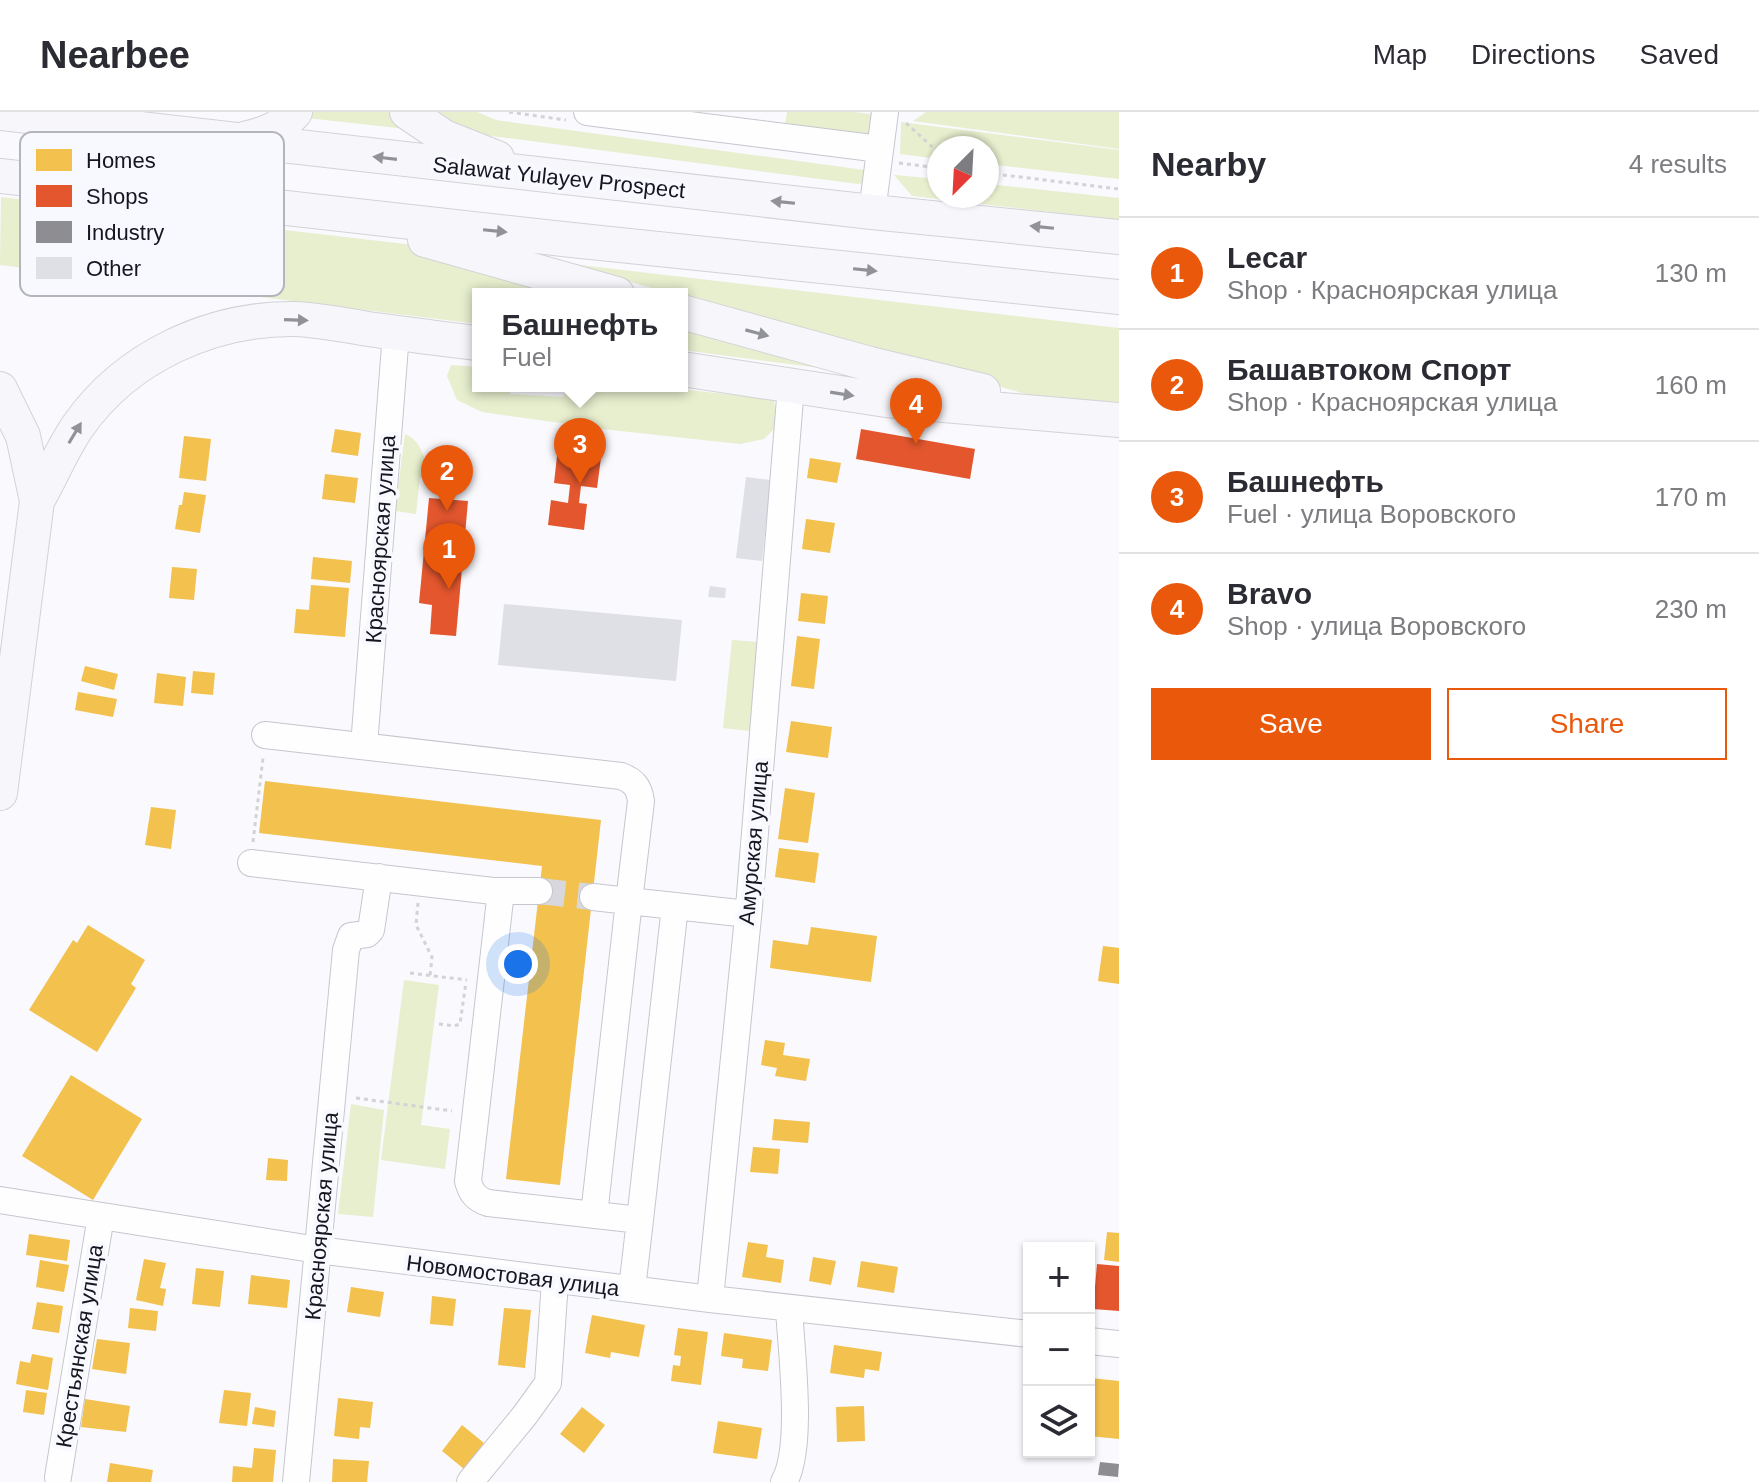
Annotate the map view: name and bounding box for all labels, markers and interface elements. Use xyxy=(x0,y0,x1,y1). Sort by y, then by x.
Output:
text: Nearbee xyxy=(40,34,190,76)
text: Map xyxy=(1373,39,1427,70)
text: Directions xyxy=(1471,39,1596,70)
text: Saved xyxy=(1640,39,1719,70)
legend xyxy=(20,132,284,296)
north arrow xyxy=(927,136,999,208)
text: Nearby xyxy=(1151,145,1266,183)
text: Homes xyxy=(86,148,156,173)
text: 4 results xyxy=(1629,149,1727,179)
one-way arrow xyxy=(372,151,397,164)
street label: Salawat Yulayev Prospect xyxy=(431,152,687,203)
text: Shops xyxy=(86,184,148,209)
one-way arrow xyxy=(770,196,795,209)
text: Industry xyxy=(86,220,164,245)
one-way arrow xyxy=(1029,221,1054,234)
one-way arrow xyxy=(483,225,508,238)
text: Lecar xyxy=(1227,241,1307,274)
text: Other xyxy=(86,256,141,281)
text: 1 xyxy=(1170,258,1184,288)
text: 130 m xyxy=(1655,258,1727,288)
one-way arrow xyxy=(853,263,878,276)
text: Shop · Красноярская улица xyxy=(1227,275,1557,305)
popup xyxy=(472,288,688,392)
text: Башнефть xyxy=(501,308,659,341)
one-way arrow xyxy=(284,313,309,326)
one-way arrow xyxy=(745,327,770,339)
text: Fuel xyxy=(501,342,552,372)
text: Башавтоком Спорт xyxy=(1227,353,1511,386)
text: 2 xyxy=(1170,370,1184,400)
text: 160 m xyxy=(1655,370,1727,400)
pin: 4 xyxy=(890,378,942,444)
text: Shop · Красноярская улица xyxy=(1227,387,1557,417)
one-way arrow xyxy=(830,388,855,400)
pin: 3 xyxy=(554,418,606,484)
one-way arrow xyxy=(68,422,82,444)
street label: Красноярская улица xyxy=(361,433,400,644)
pin: 2 xyxy=(421,445,473,511)
text: Башнефть xyxy=(1227,465,1384,498)
text: 3 xyxy=(1170,482,1184,512)
text: 170 m xyxy=(1655,482,1727,512)
text: Fuel · улица Воровского xyxy=(1227,499,1516,529)
pin: 1 xyxy=(423,523,475,589)
text: Bravo xyxy=(1227,577,1312,610)
text: 4 xyxy=(1170,594,1184,624)
text: 230 m xyxy=(1655,594,1727,624)
text: Shop · улица Воровского xyxy=(1227,611,1526,641)
button: Save xyxy=(1151,688,1431,760)
button: Share xyxy=(1447,688,1727,760)
street label: Амурская улица xyxy=(734,759,773,926)
your location xyxy=(498,944,538,984)
street label: Красноярская улица xyxy=(300,1110,343,1321)
street label: Крестьянская улица xyxy=(51,1242,108,1450)
map controls xyxy=(1023,1242,1095,1458)
button: + xyxy=(1023,1242,1095,1314)
street label: Новомостовая улица xyxy=(405,1250,622,1301)
button: − xyxy=(1023,1314,1095,1386)
button: layers xyxy=(1023,1386,1095,1458)

